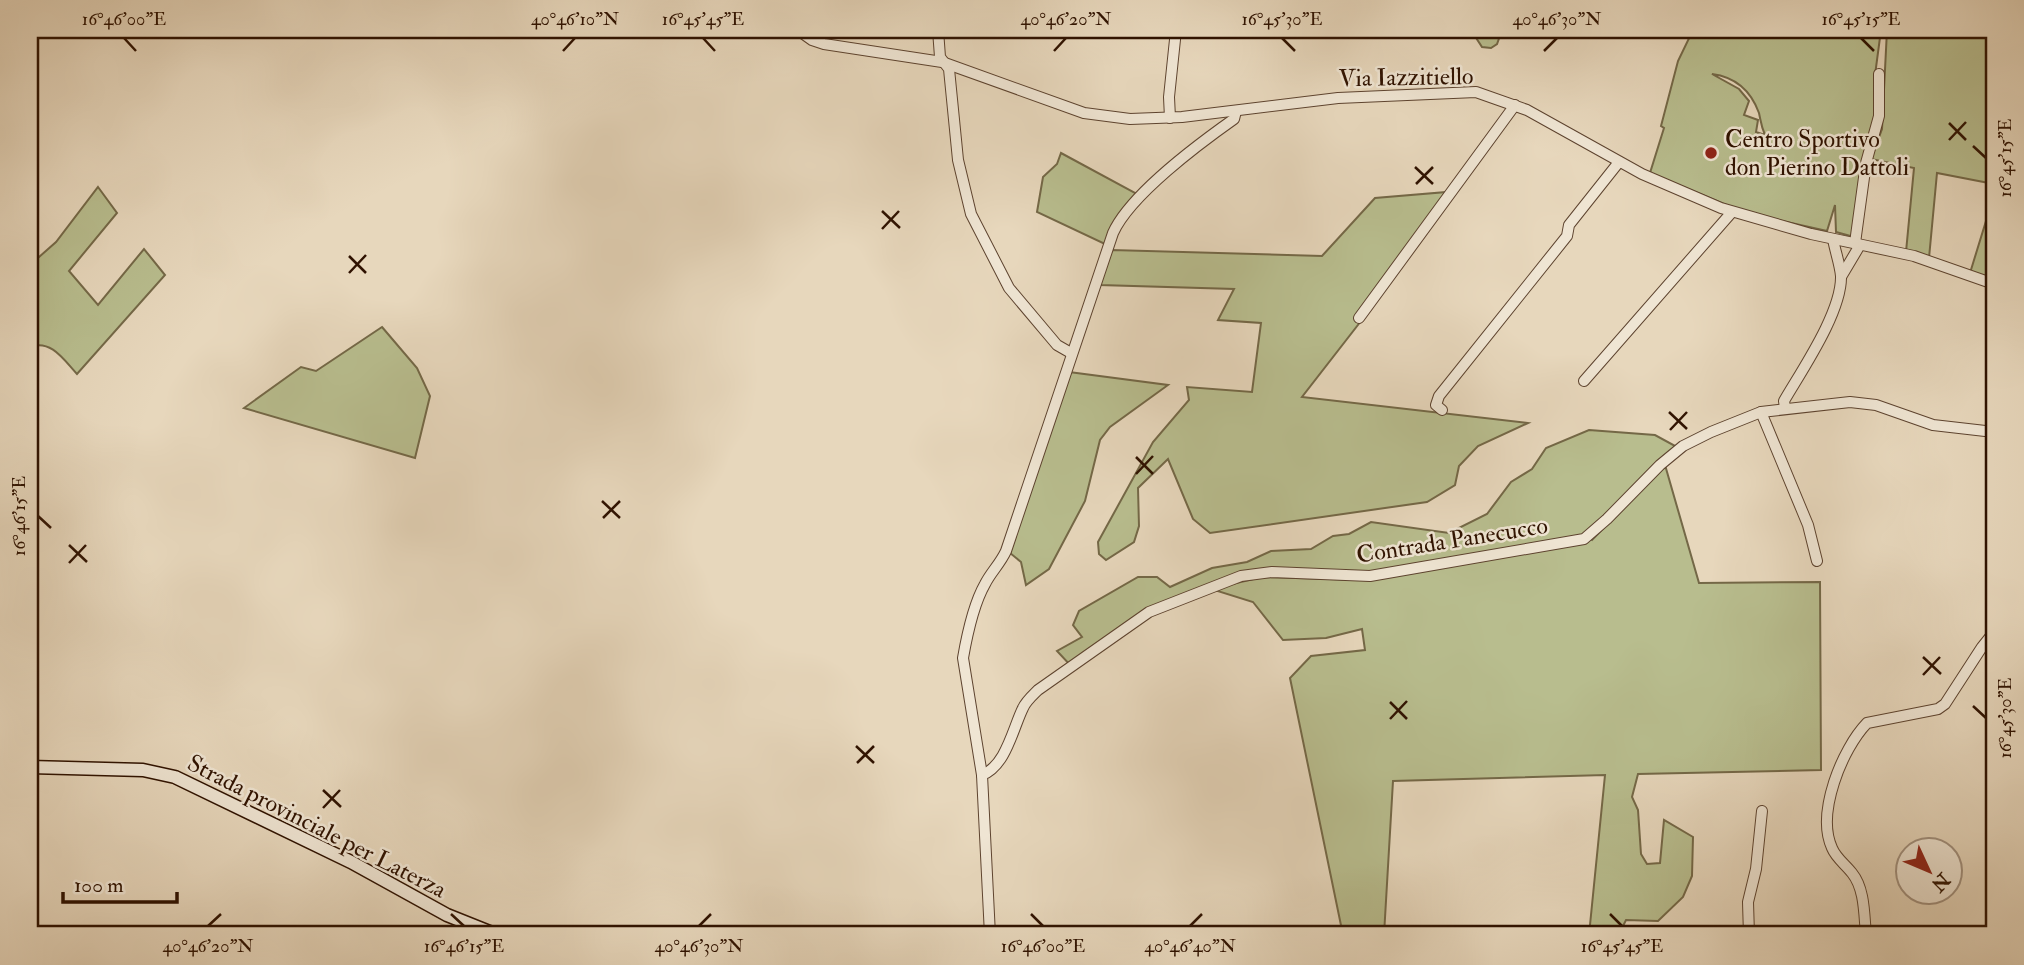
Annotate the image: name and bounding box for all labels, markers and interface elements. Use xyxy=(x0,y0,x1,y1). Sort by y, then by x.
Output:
text: 16°46'00"E xyxy=(82,8,166,31)
text: 40°46'10"N xyxy=(531,8,619,31)
text: 16°45'45"E xyxy=(662,8,744,31)
text: 40°46'20"N xyxy=(1020,8,1112,31)
text: 16°45'30"E xyxy=(1242,8,1323,31)
text: 40°46'30"N xyxy=(1513,8,1601,31)
text: 16°45'15"E xyxy=(1821,8,1901,31)
street label: Via Iazzitiello xyxy=(1338,61,1474,94)
text: 16°45'15"E xyxy=(1994,118,2017,198)
place label: Centro Sportivo don Pierino Dattoli xyxy=(1725,124,1909,183)
marker: Centro Sportivo don Pierino Dattoli xyxy=(1703,145,1719,161)
text: 16°46'15"E xyxy=(8,476,31,556)
street label: Contrada Panecucco xyxy=(1354,510,1550,571)
text: 16°45'30"E xyxy=(1994,677,2017,758)
street label: Strada provinciale per Laterza xyxy=(182,748,453,906)
north arrow xyxy=(1895,836,1965,906)
scale bar xyxy=(63,860,177,904)
text: N xyxy=(1925,867,1956,897)
text: 100 m xyxy=(74,872,124,899)
text: 40°46'20"N xyxy=(162,935,254,958)
text: 16°46'15"E xyxy=(424,935,504,958)
text: 40°46'30"N xyxy=(655,935,743,958)
text: 16°46'00"E xyxy=(1001,935,1085,958)
text: 40°46'40"N xyxy=(1144,935,1236,958)
text: 16°45'45"E xyxy=(1581,935,1663,958)

